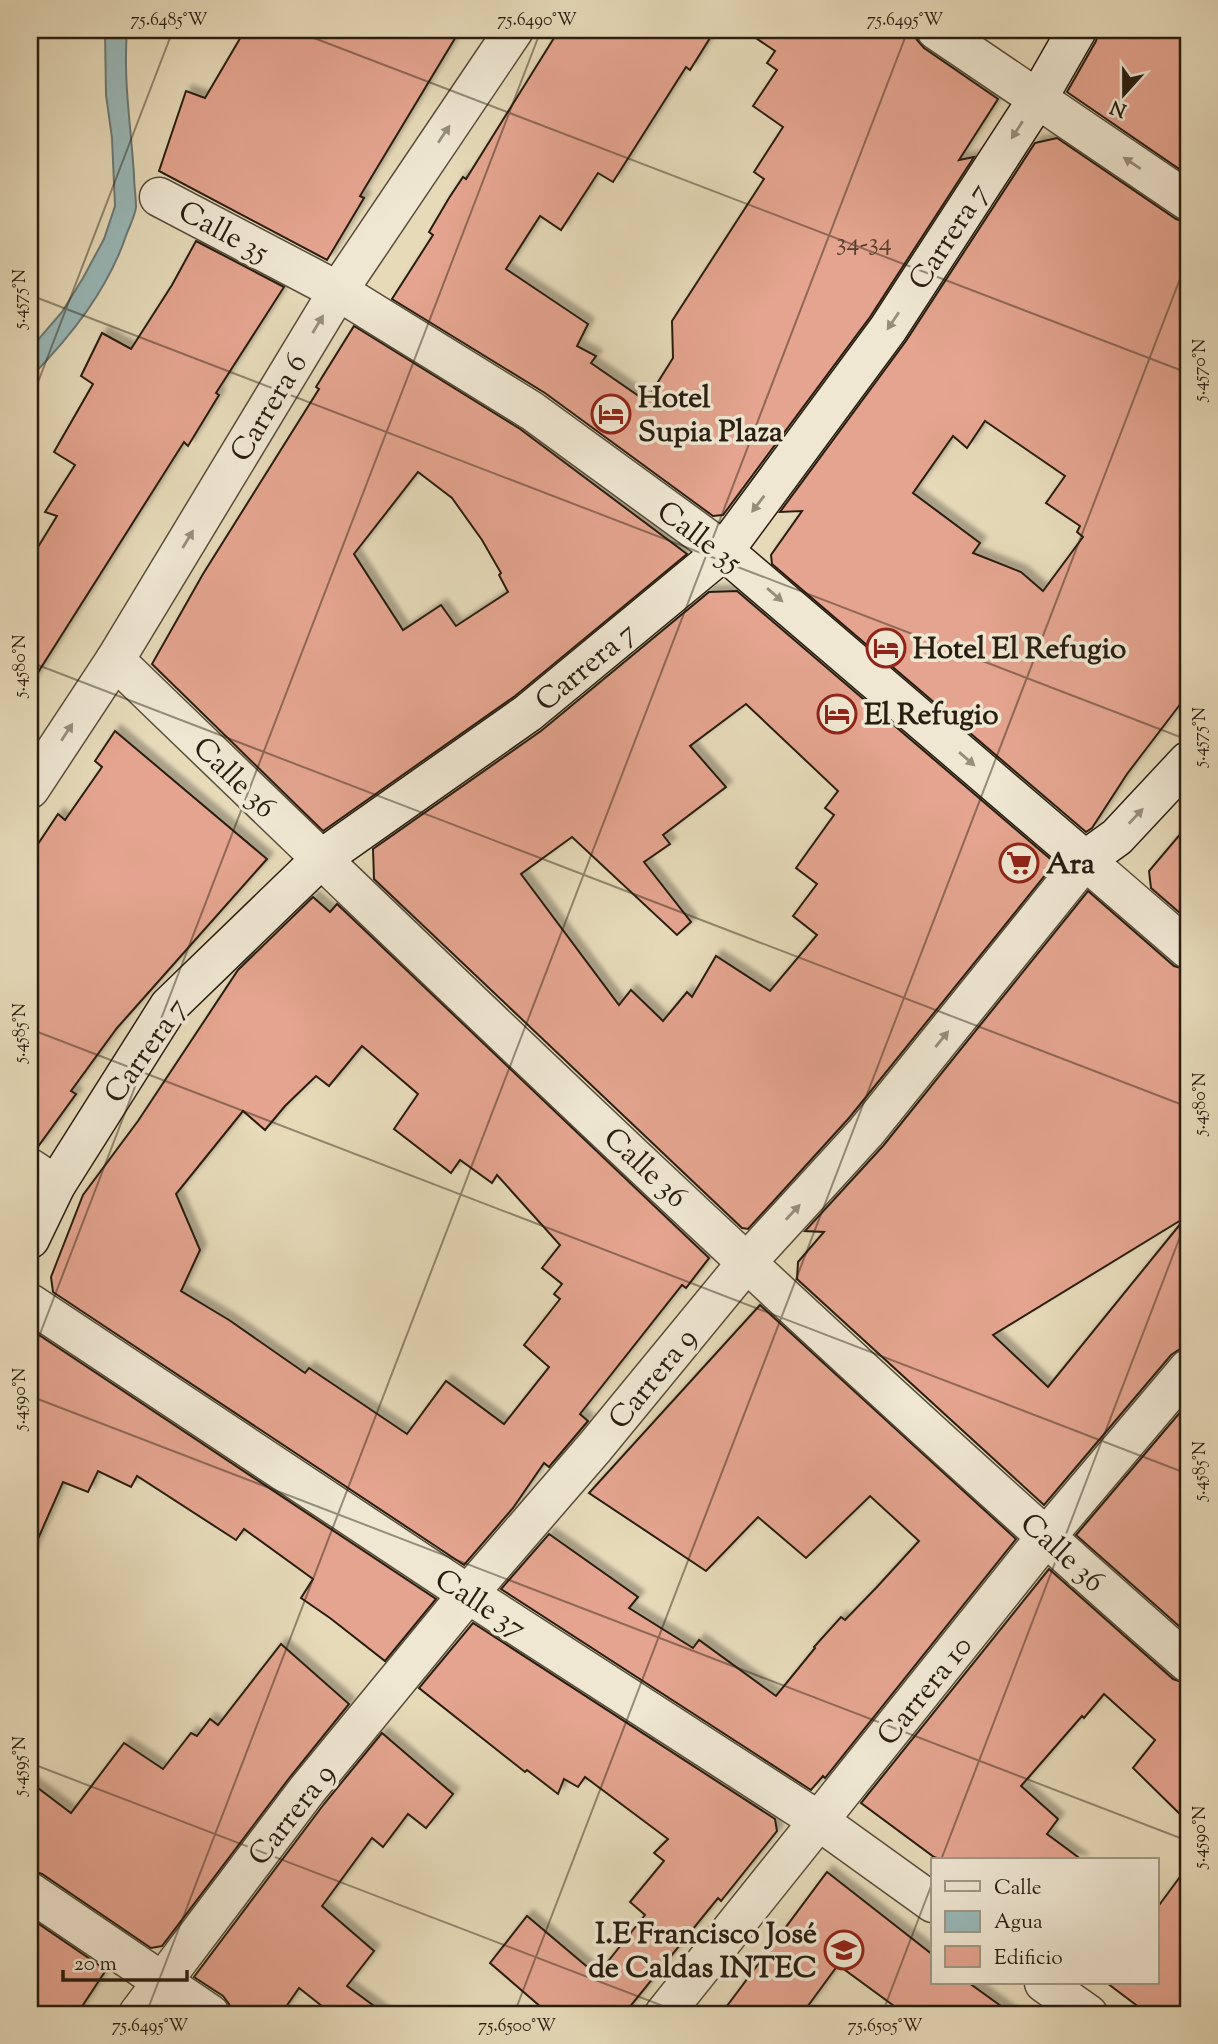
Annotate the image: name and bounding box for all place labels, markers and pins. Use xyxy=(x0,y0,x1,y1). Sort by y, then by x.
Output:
place label: Hotel Supia Plaza xyxy=(638,378,783,455)
hotel icon: Hotel Supia Plaza xyxy=(590,393,632,435)
hotel icon: Hotel El Refugio xyxy=(865,627,907,669)
place label: Hotel El Refugio xyxy=(913,629,1126,672)
hotel icon: El Refugio xyxy=(816,693,858,735)
place label: El Refugio xyxy=(864,695,999,738)
supermarket icon: Ara xyxy=(998,842,1040,884)
place label: Ara xyxy=(1046,844,1095,887)
place label: I.E Francisco José de Caldas INTEC xyxy=(588,1914,817,1991)
school or university icon: I.E Francisco José de Caldas INTEC xyxy=(823,1929,865,1971)

